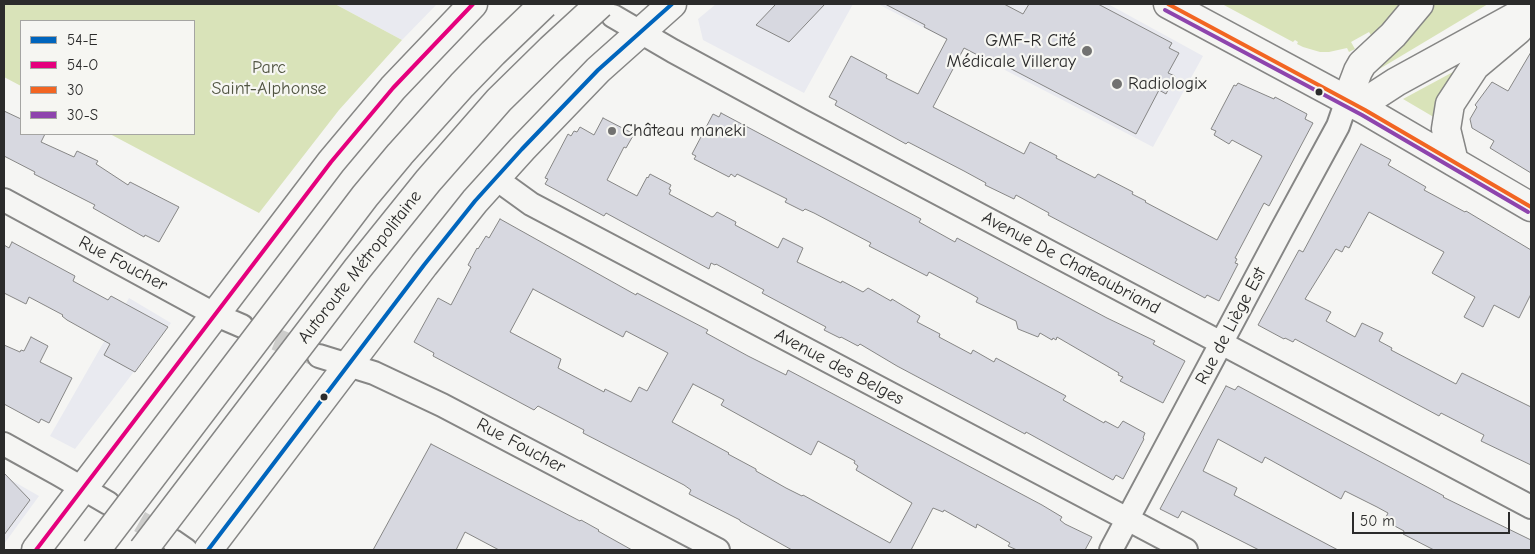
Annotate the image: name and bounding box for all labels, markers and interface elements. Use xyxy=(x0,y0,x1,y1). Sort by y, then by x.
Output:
legend xyxy=(20,20,195,135)
place label: GMF-R Cité Médicale Villeray xyxy=(947,30,1076,72)
text: 54-E xyxy=(67,31,97,49)
marker: GMF-R Cité Médicale Villeray xyxy=(1080,44,1094,58)
text: 54-O xyxy=(67,56,98,74)
park label: Parc Saint-Alphonse xyxy=(211,57,327,100)
place label: Radiologix xyxy=(1128,73,1207,95)
marker: Radiologix xyxy=(1110,77,1124,91)
text: 30 xyxy=(67,81,84,99)
unlabelled marker xyxy=(1314,87,1324,97)
text: 30-S xyxy=(67,106,98,124)
place label: Château maneki xyxy=(622,120,746,142)
marker: Château maneki xyxy=(606,125,618,137)
street label: Autoroute Métropolitaine xyxy=(293,186,427,348)
street label: Avenue De Chateaubriand xyxy=(978,207,1164,319)
street label: Rue Foucher xyxy=(75,232,171,296)
street label: Rue de Liège Est xyxy=(1191,264,1271,388)
street label: Avenue des Belges xyxy=(771,324,907,410)
unlabelled marker xyxy=(319,392,329,402)
street label: Rue Foucher xyxy=(473,414,569,478)
scale bar xyxy=(1355,502,1512,534)
text: 50 m xyxy=(1360,512,1395,530)

